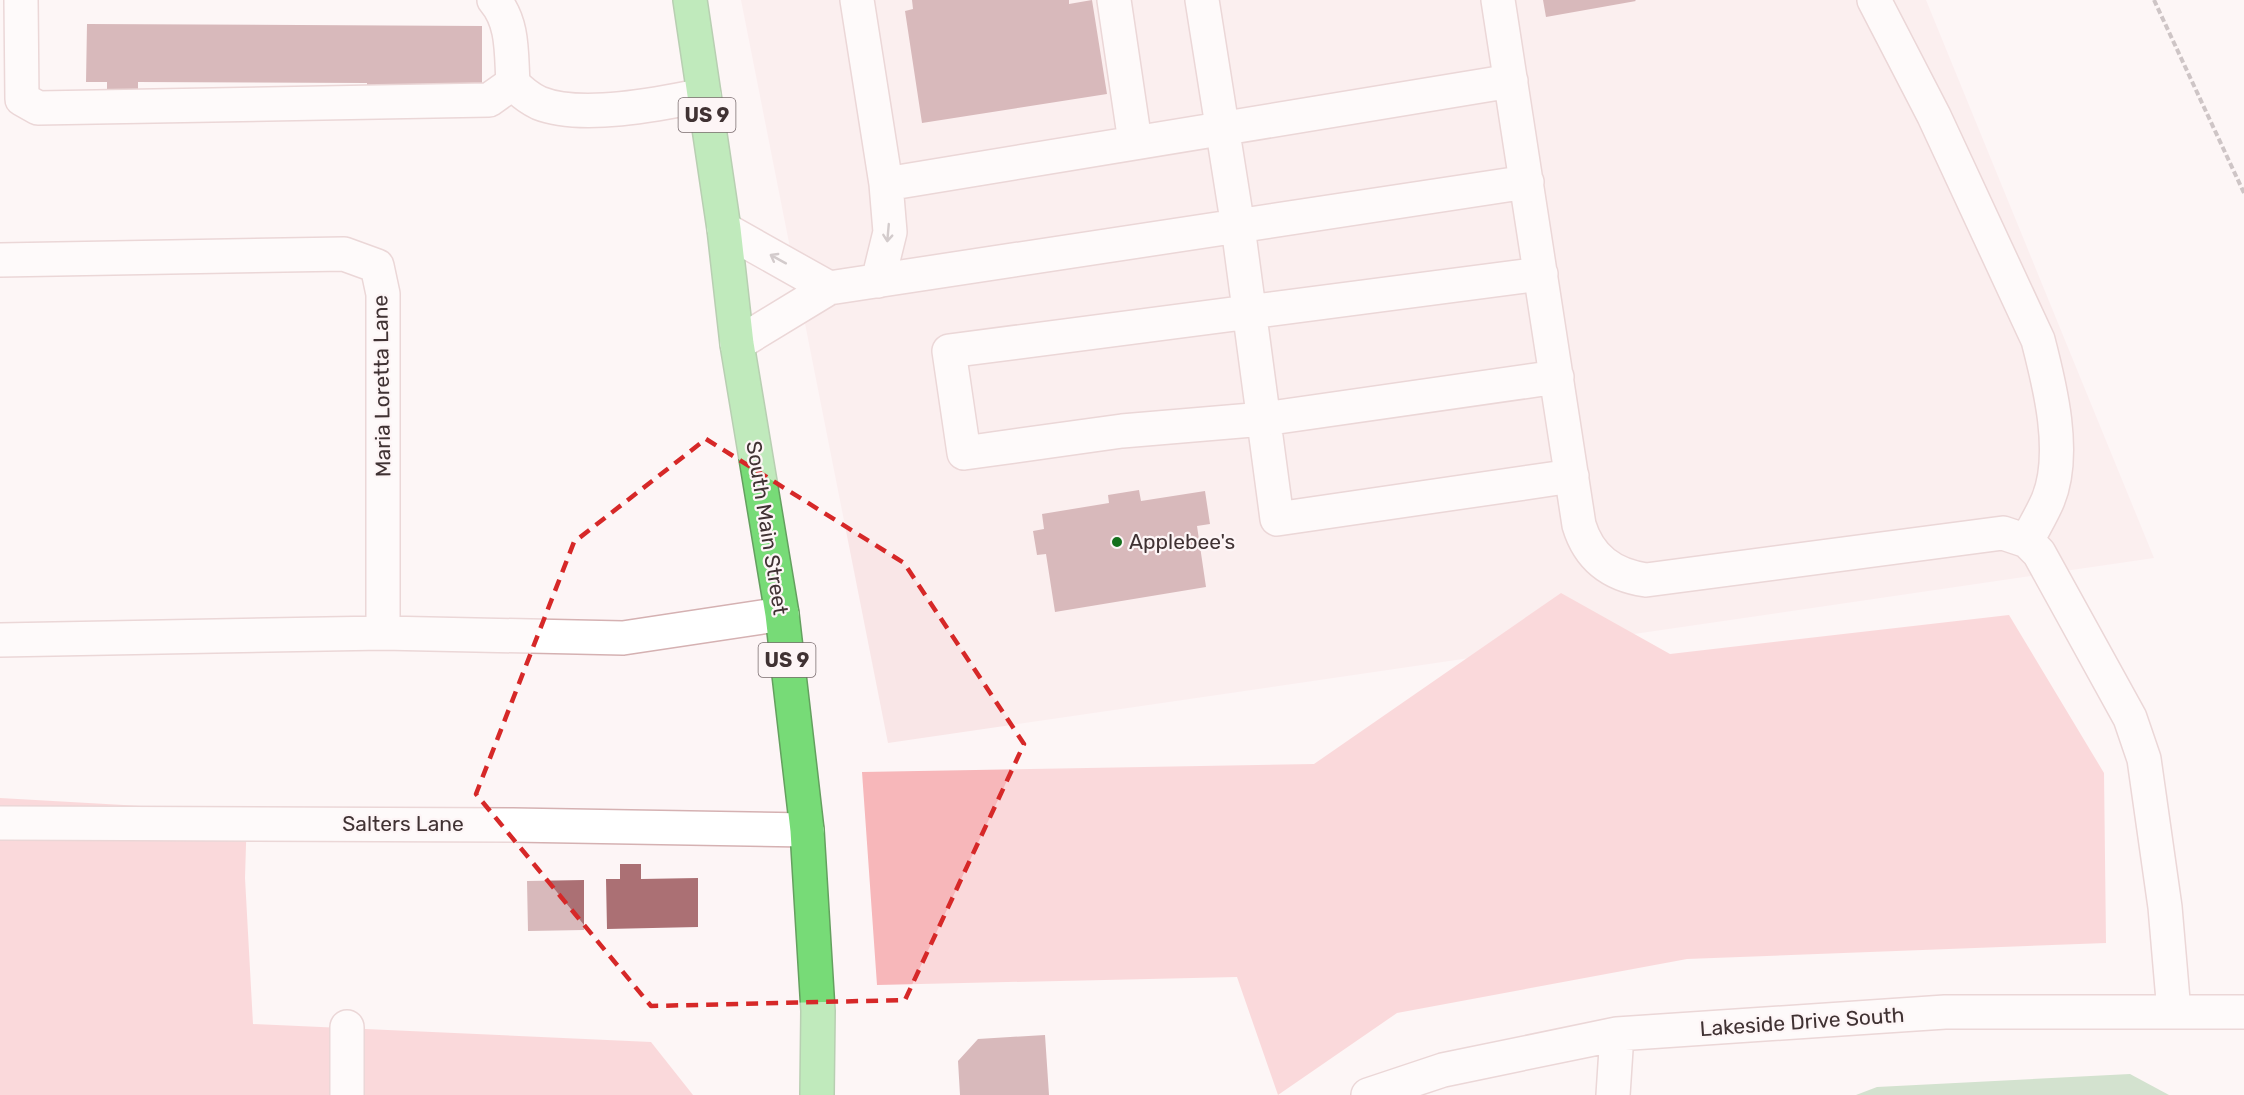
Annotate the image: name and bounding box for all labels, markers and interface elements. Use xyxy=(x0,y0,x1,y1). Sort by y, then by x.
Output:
road number: US 9 xyxy=(678,98,736,132)
one-way arrow xyxy=(882,223,893,242)
one-way arrow xyxy=(770,253,787,265)
street label: Maria Loretta Lane xyxy=(367,295,396,477)
street label: South Main Street xyxy=(741,439,794,617)
place label: Applebee's xyxy=(1129,529,1235,554)
marker: Applebee's xyxy=(1110,535,1124,549)
road number: US 9 xyxy=(758,643,816,677)
street label: Salters Lane xyxy=(342,811,464,836)
street label: Lakeside Drive South xyxy=(1699,1002,1905,1041)

